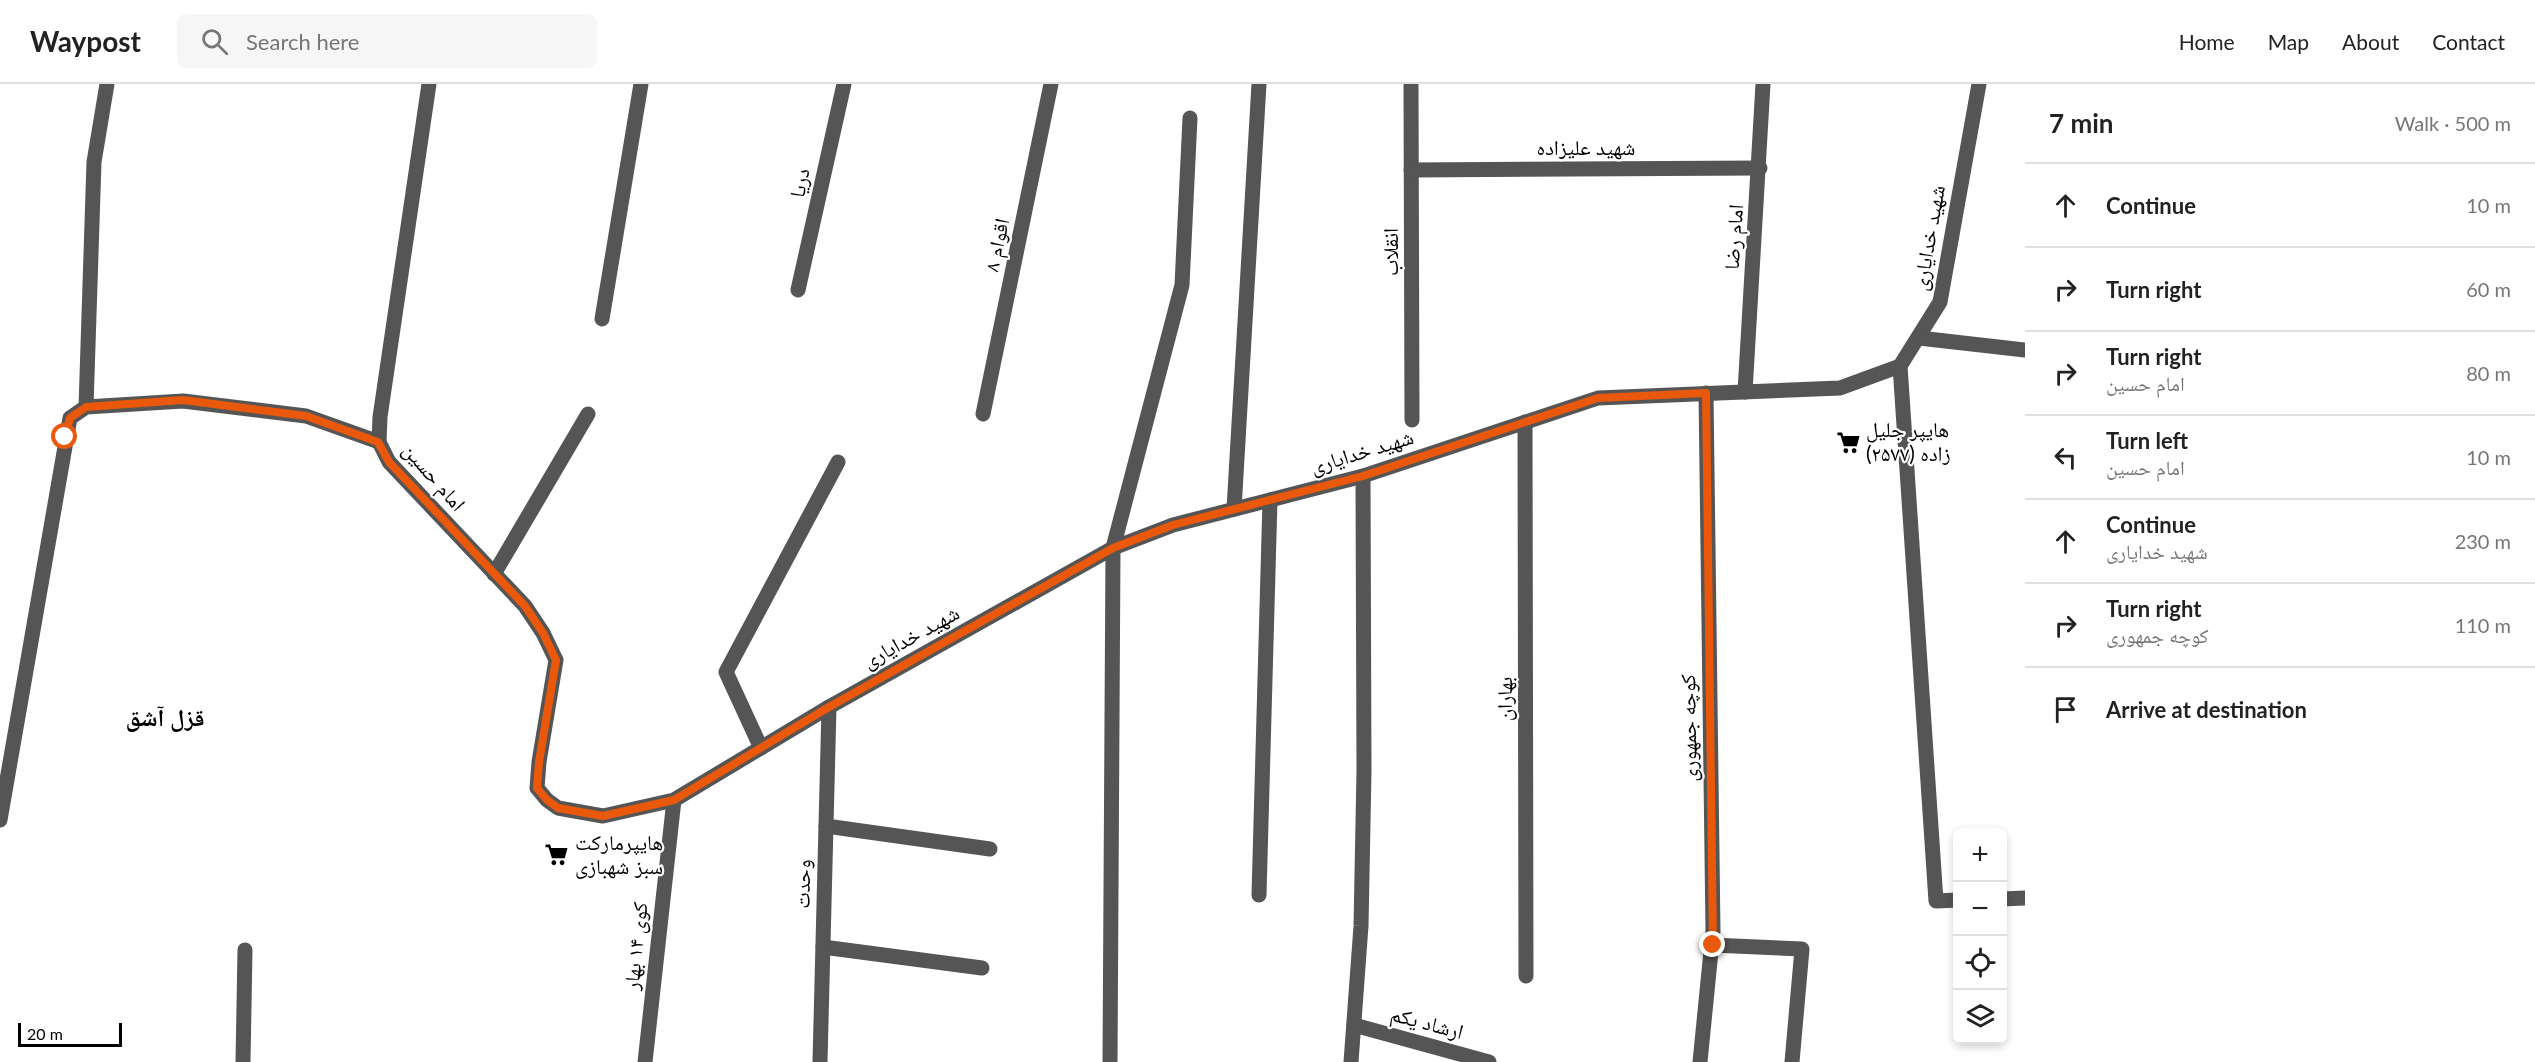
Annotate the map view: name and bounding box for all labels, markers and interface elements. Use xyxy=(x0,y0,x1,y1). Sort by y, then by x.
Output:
search box xyxy=(177,14,597,68)
text: Waypost xyxy=(30,24,141,58)
icon: search xyxy=(198,25,231,58)
text: Search here xyxy=(246,28,359,55)
text: Home xyxy=(2179,29,2235,54)
text: Map xyxy=(2268,29,2309,54)
text: About xyxy=(2342,29,2399,54)
text: Contact xyxy=(2432,29,2505,54)
text: 7 min xyxy=(2049,107,2113,139)
text: Walk · 500 m xyxy=(2395,111,2511,135)
street label: شهید علیزاده xyxy=(1537,134,1635,160)
street label: دریا xyxy=(783,166,814,200)
street label: شهید خدایاری xyxy=(1906,183,1950,293)
icon: ahead xyxy=(2049,189,2082,222)
text: Continue xyxy=(2106,192,2196,219)
text: 10 m xyxy=(2466,193,2511,217)
street label: امام رضا xyxy=(1718,203,1750,271)
street label: اقوام ۸ xyxy=(978,216,1016,274)
street label: انقلاب xyxy=(1377,228,1403,276)
icon: right xyxy=(2049,273,2082,306)
text: Turn right xyxy=(2106,276,2201,303)
text: 60 m xyxy=(2466,277,2511,301)
text: Turn right xyxy=(2106,343,2201,370)
icon: right xyxy=(2049,357,2082,390)
text: 80 m xyxy=(2466,361,2511,385)
text: امام حسین xyxy=(2106,371,2185,395)
place label: هایپر جلیل زاده (۲۵۷۷) xyxy=(1866,416,1951,465)
route start xyxy=(51,423,77,449)
street label: شهید خدایاری xyxy=(1307,423,1416,479)
text: Turn left xyxy=(2106,427,2188,454)
supermarket icon: هایپر جلیل زاده (۲۵۷۷) xyxy=(1835,429,1861,455)
street label: امام حسین xyxy=(396,437,472,517)
icon: left xyxy=(2049,441,2082,474)
text: 10 m xyxy=(2466,445,2511,469)
text: امام حسین xyxy=(2106,455,2185,479)
text: Continue xyxy=(2106,511,2196,538)
icon: ahead xyxy=(2049,525,2082,558)
text: 230 m xyxy=(2455,529,2511,553)
text: شهید خدایاری xyxy=(2106,539,2208,563)
text: Turn right xyxy=(2106,595,2201,622)
street label: شهید خدایاری xyxy=(858,599,963,673)
icon: right xyxy=(2049,609,2082,642)
text: 110 m xyxy=(2455,613,2511,637)
text: کوچه جمهوری xyxy=(2106,623,2209,647)
street label: کوچه جمهوری xyxy=(1674,674,1702,782)
street label: بهاران xyxy=(1491,677,1517,721)
icon: arrive xyxy=(2049,693,2082,726)
text: Arrive at destination xyxy=(2106,696,2307,723)
district label: قزل آشق xyxy=(125,702,205,732)
map controls xyxy=(1953,828,2007,1044)
button: + xyxy=(1953,828,2007,882)
place label: هایپرمارکت سبز شهبازی xyxy=(575,829,663,879)
supermarket icon: هایپرمارکت سبز شهبازی xyxy=(544,842,570,868)
street label: وحدت xyxy=(789,859,814,909)
button: − xyxy=(1953,882,2007,936)
street label: کوی ۱۴ بهار xyxy=(617,900,653,992)
route end xyxy=(1699,931,1725,957)
button: locate xyxy=(1953,936,2007,990)
button: layers xyxy=(1953,990,2007,1044)
street label: ارشاد یکم xyxy=(1388,1000,1466,1046)
scale bar xyxy=(18,1020,122,1048)
text: 20 m xyxy=(27,1024,63,1043)

